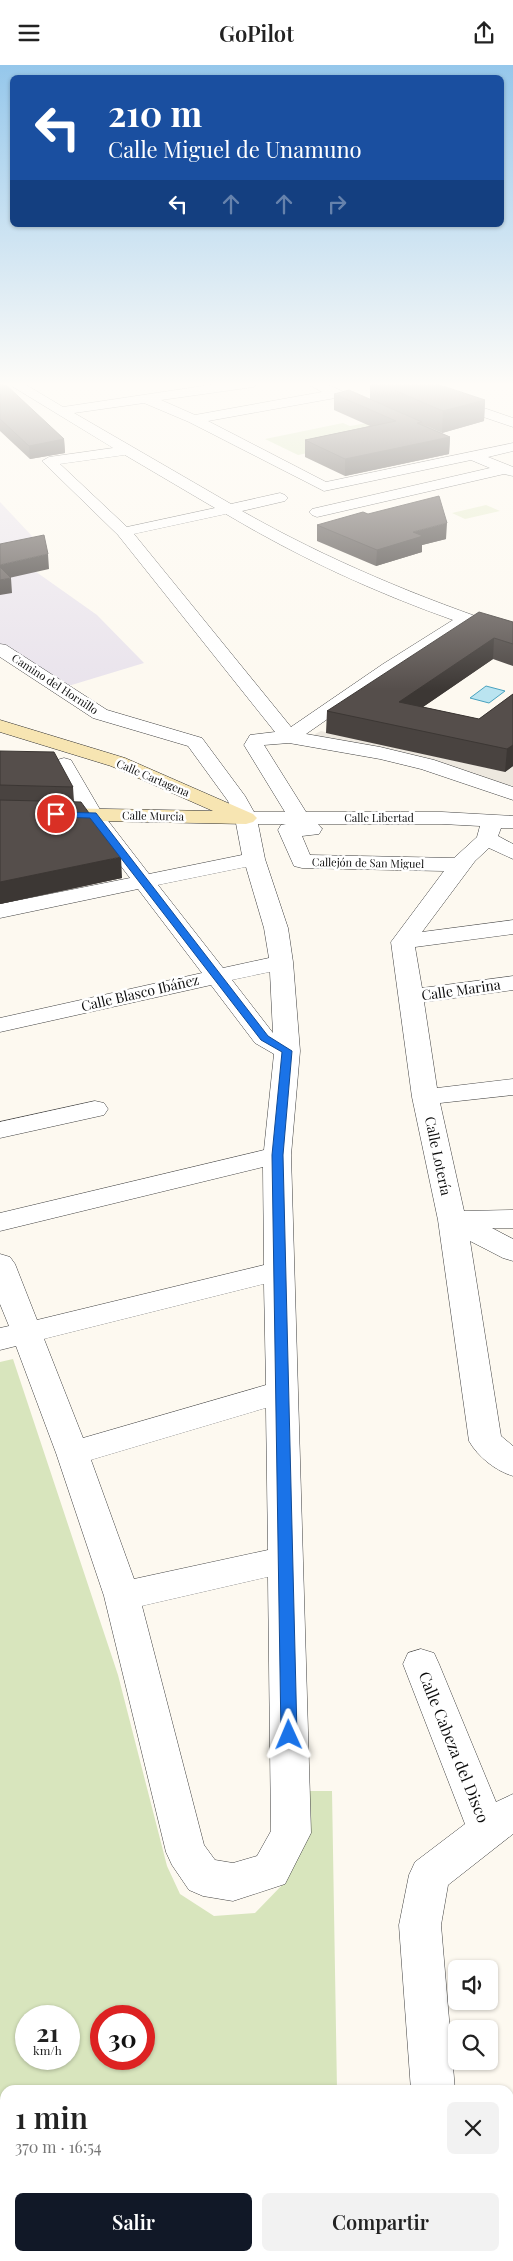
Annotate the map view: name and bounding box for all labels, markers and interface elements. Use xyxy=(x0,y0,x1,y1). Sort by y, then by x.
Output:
text: GoPilot xyxy=(219,18,294,48)
icon: menu xyxy=(15,19,43,47)
icon: share xyxy=(470,19,498,47)
text: 210 m xyxy=(108,89,202,136)
icon: left xyxy=(25,95,90,160)
text: Calle Miguel de Unamuno xyxy=(108,134,362,164)
icon: left xyxy=(164,190,192,218)
icon: ahead xyxy=(217,190,245,218)
icon: ahead xyxy=(270,190,298,218)
icon: right xyxy=(323,190,351,218)
street label: Camino del Hornillo xyxy=(9,650,101,717)
street label: Calle Cartagena xyxy=(114,755,193,800)
pin xyxy=(35,793,77,835)
icon: arrive xyxy=(42,800,70,828)
street label: Calle Murcia xyxy=(122,807,185,824)
street label: Calle Libertad xyxy=(344,810,414,825)
street label: Callejón de San Miguel xyxy=(312,854,424,871)
street label: Calle Blasco Ibáñez xyxy=(79,970,201,1015)
street label: Calle Marina xyxy=(420,975,502,1004)
street label: Calle Lotería xyxy=(421,1115,456,1197)
street label: Calle Cabeza del Disco xyxy=(414,1668,495,1826)
position arrow xyxy=(262,1708,314,1760)
map controls xyxy=(448,1960,498,2070)
button: sound xyxy=(448,1960,498,2010)
speed limit sign: 30 xyxy=(90,2005,155,2070)
text: 21 xyxy=(36,2015,59,2048)
button: search xyxy=(448,2020,498,2070)
text: km/h xyxy=(33,2042,62,2058)
text: 1 min xyxy=(15,2097,88,2137)
button: close xyxy=(447,2102,499,2154)
text: 370 m · 16:54 xyxy=(15,2136,102,2157)
button: Salir xyxy=(15,2193,252,2251)
button: Compartir xyxy=(262,2193,499,2251)

